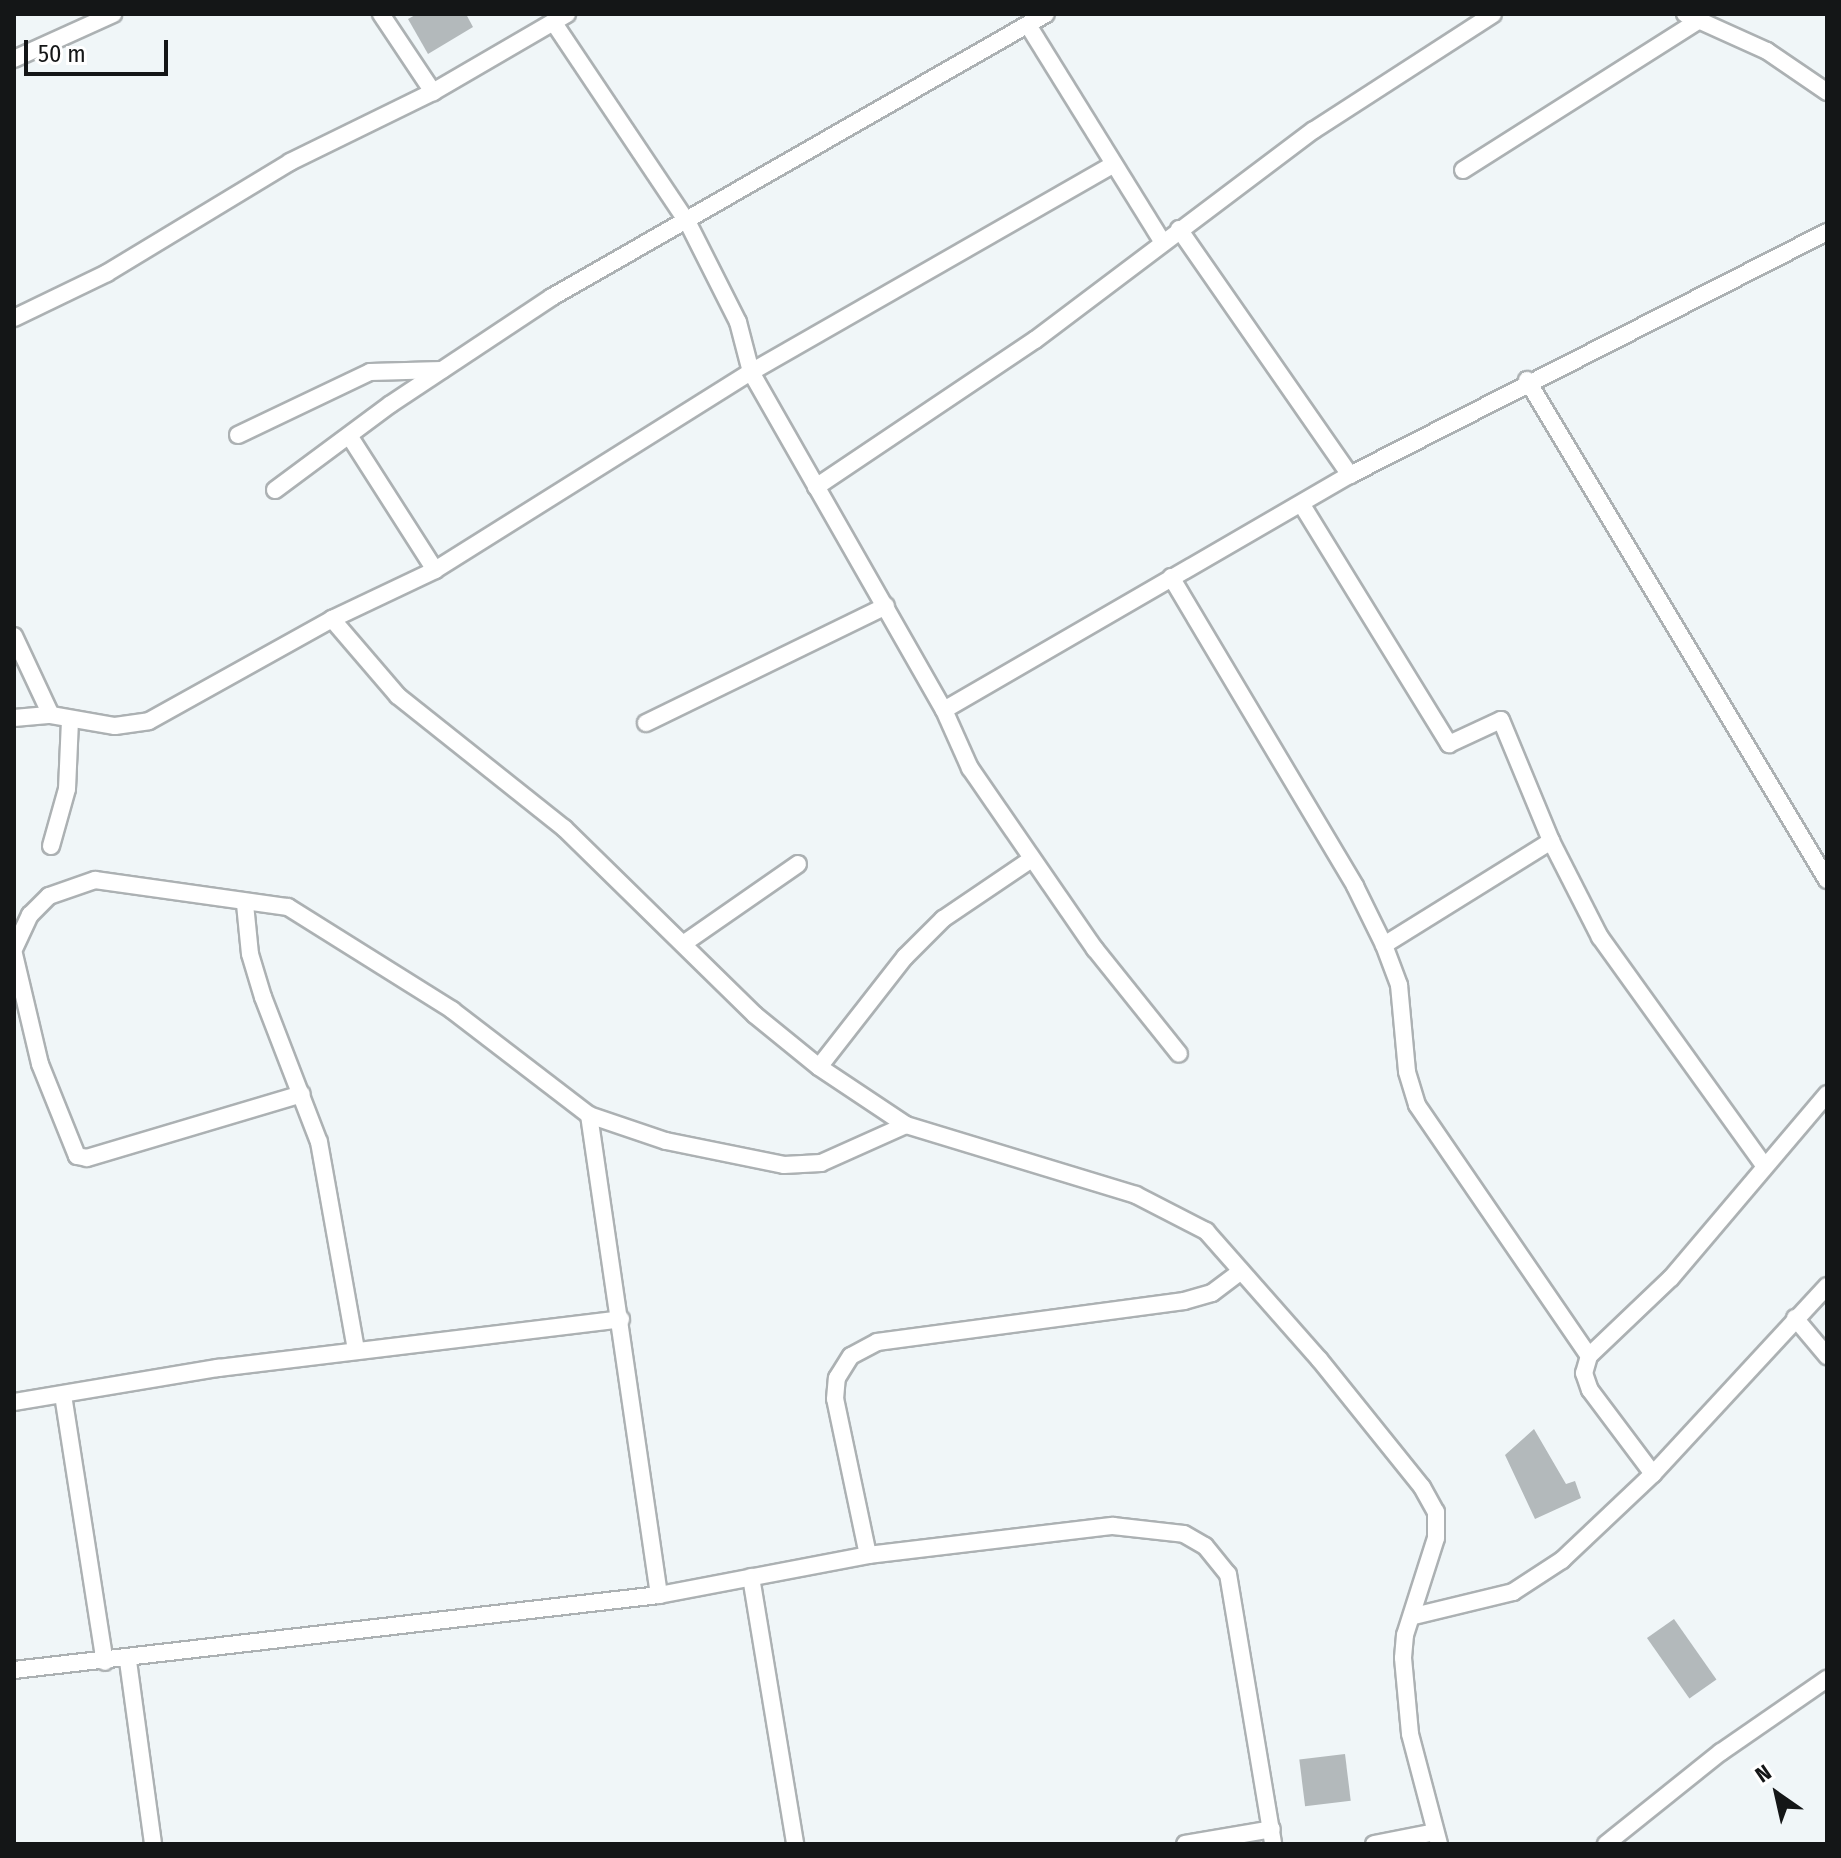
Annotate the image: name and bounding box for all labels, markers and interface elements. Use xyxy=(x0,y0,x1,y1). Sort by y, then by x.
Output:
scale bar xyxy=(28,24,172,74)
text: 50 m xyxy=(38,40,86,68)
north arrow xyxy=(1737,1754,1817,1834)
text: N xyxy=(1750,1759,1776,1789)

